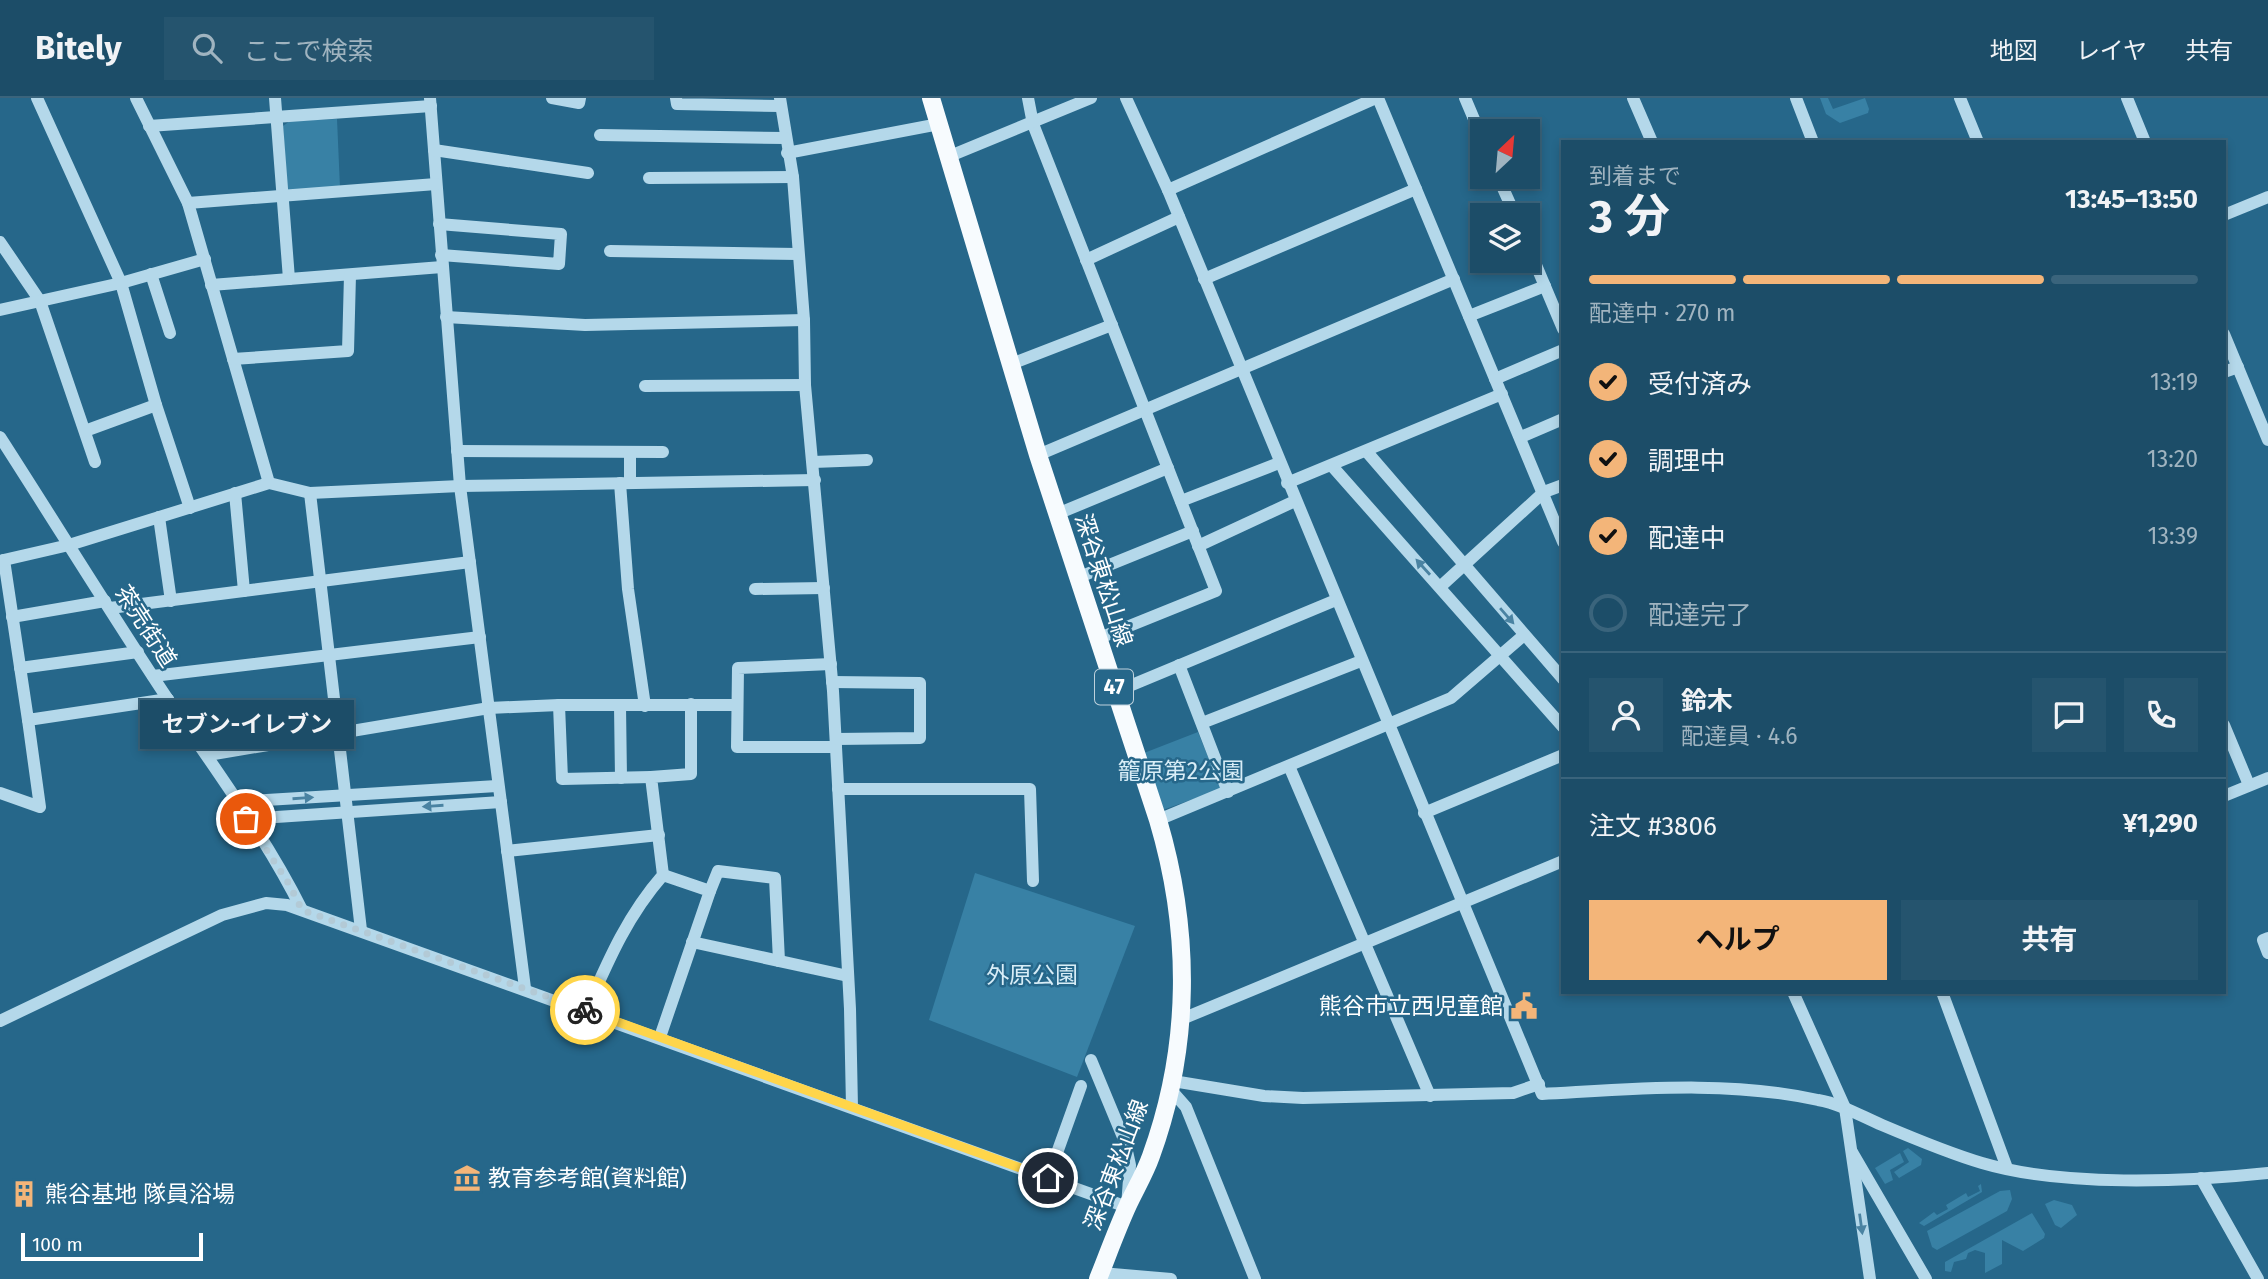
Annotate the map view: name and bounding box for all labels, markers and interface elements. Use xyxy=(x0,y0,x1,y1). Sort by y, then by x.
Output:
search box xyxy=(164,17,654,80)
text: Bitely xyxy=(35,28,122,68)
icon: search xyxy=(188,29,226,67)
text: ここで検索 xyxy=(244,36,374,67)
text: 地図 xyxy=(1990,37,2038,65)
text: レイヤ xyxy=(2076,37,2147,65)
text: 共有 xyxy=(2185,37,2233,65)
north arrow xyxy=(1470,119,1540,189)
map controls xyxy=(1470,119,1540,273)
text: 到着まで xyxy=(1589,162,1681,190)
text: 13:45–13:50 xyxy=(2065,184,2198,215)
text: 3 分 xyxy=(1589,189,1670,244)
button: layers xyxy=(1470,203,1540,273)
text: 配達中 · 270 m xyxy=(1589,299,1735,327)
icon: check xyxy=(1589,363,1627,401)
text: 13:19 xyxy=(2150,368,2198,396)
text: 受付済み xyxy=(1648,369,1752,400)
icon: check xyxy=(1589,440,1627,478)
text: 13:20 xyxy=(2147,445,2198,473)
text: 調理中 xyxy=(1648,446,1726,477)
street label: 深谷東松山線 xyxy=(1069,510,1139,650)
icon: check xyxy=(1589,517,1627,555)
text: 13:39 xyxy=(2148,522,2198,550)
text: 配達中 xyxy=(1648,523,1726,554)
one-way arrow xyxy=(1415,559,1431,576)
street label: 茶売街道 xyxy=(109,580,183,672)
text: 配達完了 xyxy=(1648,600,1752,631)
one-way arrow xyxy=(1499,607,1514,624)
road number: 47 xyxy=(1095,670,1133,704)
button: person xyxy=(1589,678,1663,752)
button: chat xyxy=(2032,678,2106,752)
button: phone xyxy=(2124,678,2198,752)
text: 鈴木 xyxy=(1681,686,1733,717)
callout: セブン-イレブン xyxy=(139,700,353,749)
text: セブン-イレブン xyxy=(162,710,332,738)
text: 配達員 · 4.6 xyxy=(1681,722,1798,750)
park label: 籠原第2公園 xyxy=(1118,757,1244,785)
pin xyxy=(216,789,276,849)
one-way arrow xyxy=(293,792,315,803)
icon: bag xyxy=(227,800,265,838)
one-way arrow xyxy=(422,801,444,812)
text: ¥1,290 xyxy=(2123,808,2198,839)
text: 注文 #3806 xyxy=(1589,811,1717,842)
button: ヘルプ xyxy=(1589,900,1887,980)
button: 共有 xyxy=(1901,900,2198,980)
park label: 外原公園 xyxy=(986,961,1078,989)
courier xyxy=(550,975,620,1045)
icon: bike xyxy=(566,991,604,1029)
public building icon: 熊谷市立西児童館 xyxy=(1509,991,1539,1021)
place label: 熊谷市立西児童館 xyxy=(1319,992,1503,1020)
street label: 深谷東松山線 xyxy=(1078,1096,1154,1234)
pin xyxy=(1018,1148,1078,1208)
icon: home xyxy=(1029,1159,1067,1197)
museum icon: 教育参考館(資料館) xyxy=(452,1163,482,1193)
place label: 教育参考館(資料館) xyxy=(488,1164,687,1192)
building icon: 熊谷基地 隊員浴場 xyxy=(9,1179,39,1209)
place label: 熊谷基地 隊員浴場 xyxy=(45,1180,235,1208)
one-way arrow xyxy=(1856,1214,1867,1236)
scale bar xyxy=(21,1230,203,1262)
text: 100 m xyxy=(32,1233,83,1256)

